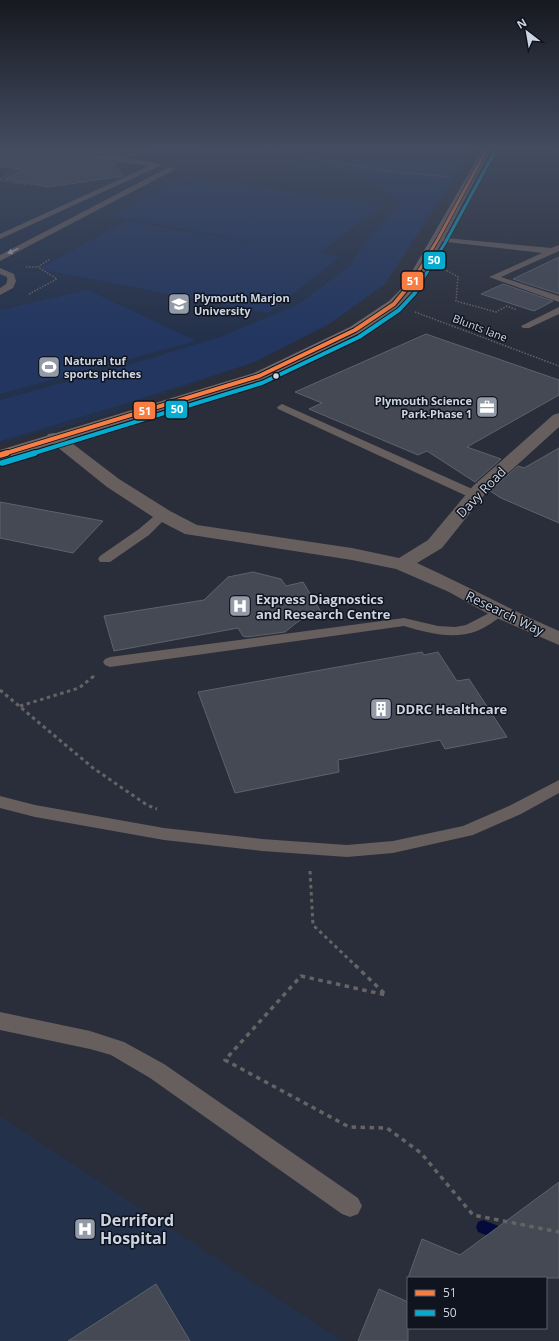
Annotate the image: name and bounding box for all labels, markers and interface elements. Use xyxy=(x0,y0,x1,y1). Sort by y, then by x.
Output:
north arrow xyxy=(507,12,547,52)
text: N xyxy=(514,14,529,32)
one-way arrow xyxy=(8,248,19,254)
line badge: 50 xyxy=(423,251,446,270)
text: 50 xyxy=(428,252,440,267)
line badge: 51 xyxy=(401,271,424,291)
text: 51 xyxy=(407,273,419,288)
place label: Plymouth Marjon University xyxy=(194,290,290,318)
school or university icon: Plymouth Marjon University xyxy=(166,291,192,317)
street label: Blunts lane xyxy=(451,310,510,345)
place label: Natural tuf sports pitches xyxy=(64,353,142,381)
sports icon: Natural tuf sports pitches xyxy=(36,354,62,380)
unlabelled marker xyxy=(271,371,281,381)
place label: Plymouth Science Park-Phase 1 xyxy=(375,393,472,421)
office icon: Plymouth Science Park-Phase 1 xyxy=(474,394,500,420)
line badge: 50 xyxy=(165,400,188,419)
line badge: 51 xyxy=(133,401,156,420)
text: 50 xyxy=(171,401,183,416)
text: 51 xyxy=(139,403,151,418)
street label: Davy Road xyxy=(452,463,510,521)
street label: Research Way xyxy=(463,586,547,640)
place label: Express Diagnostics and Research Centre xyxy=(256,590,391,623)
hospital icon: Express Diagnostics and Research Centre xyxy=(227,593,253,619)
building icon: DDRC Healthcare xyxy=(368,696,394,722)
place label: DDRC Healthcare xyxy=(396,700,508,718)
place label: Derriford Hospital xyxy=(100,1209,174,1249)
hospital icon: Derriford Hospital xyxy=(72,1216,98,1242)
legend xyxy=(407,1277,547,1329)
text: 51 xyxy=(443,1284,457,1301)
text: 50 xyxy=(443,1304,457,1321)

